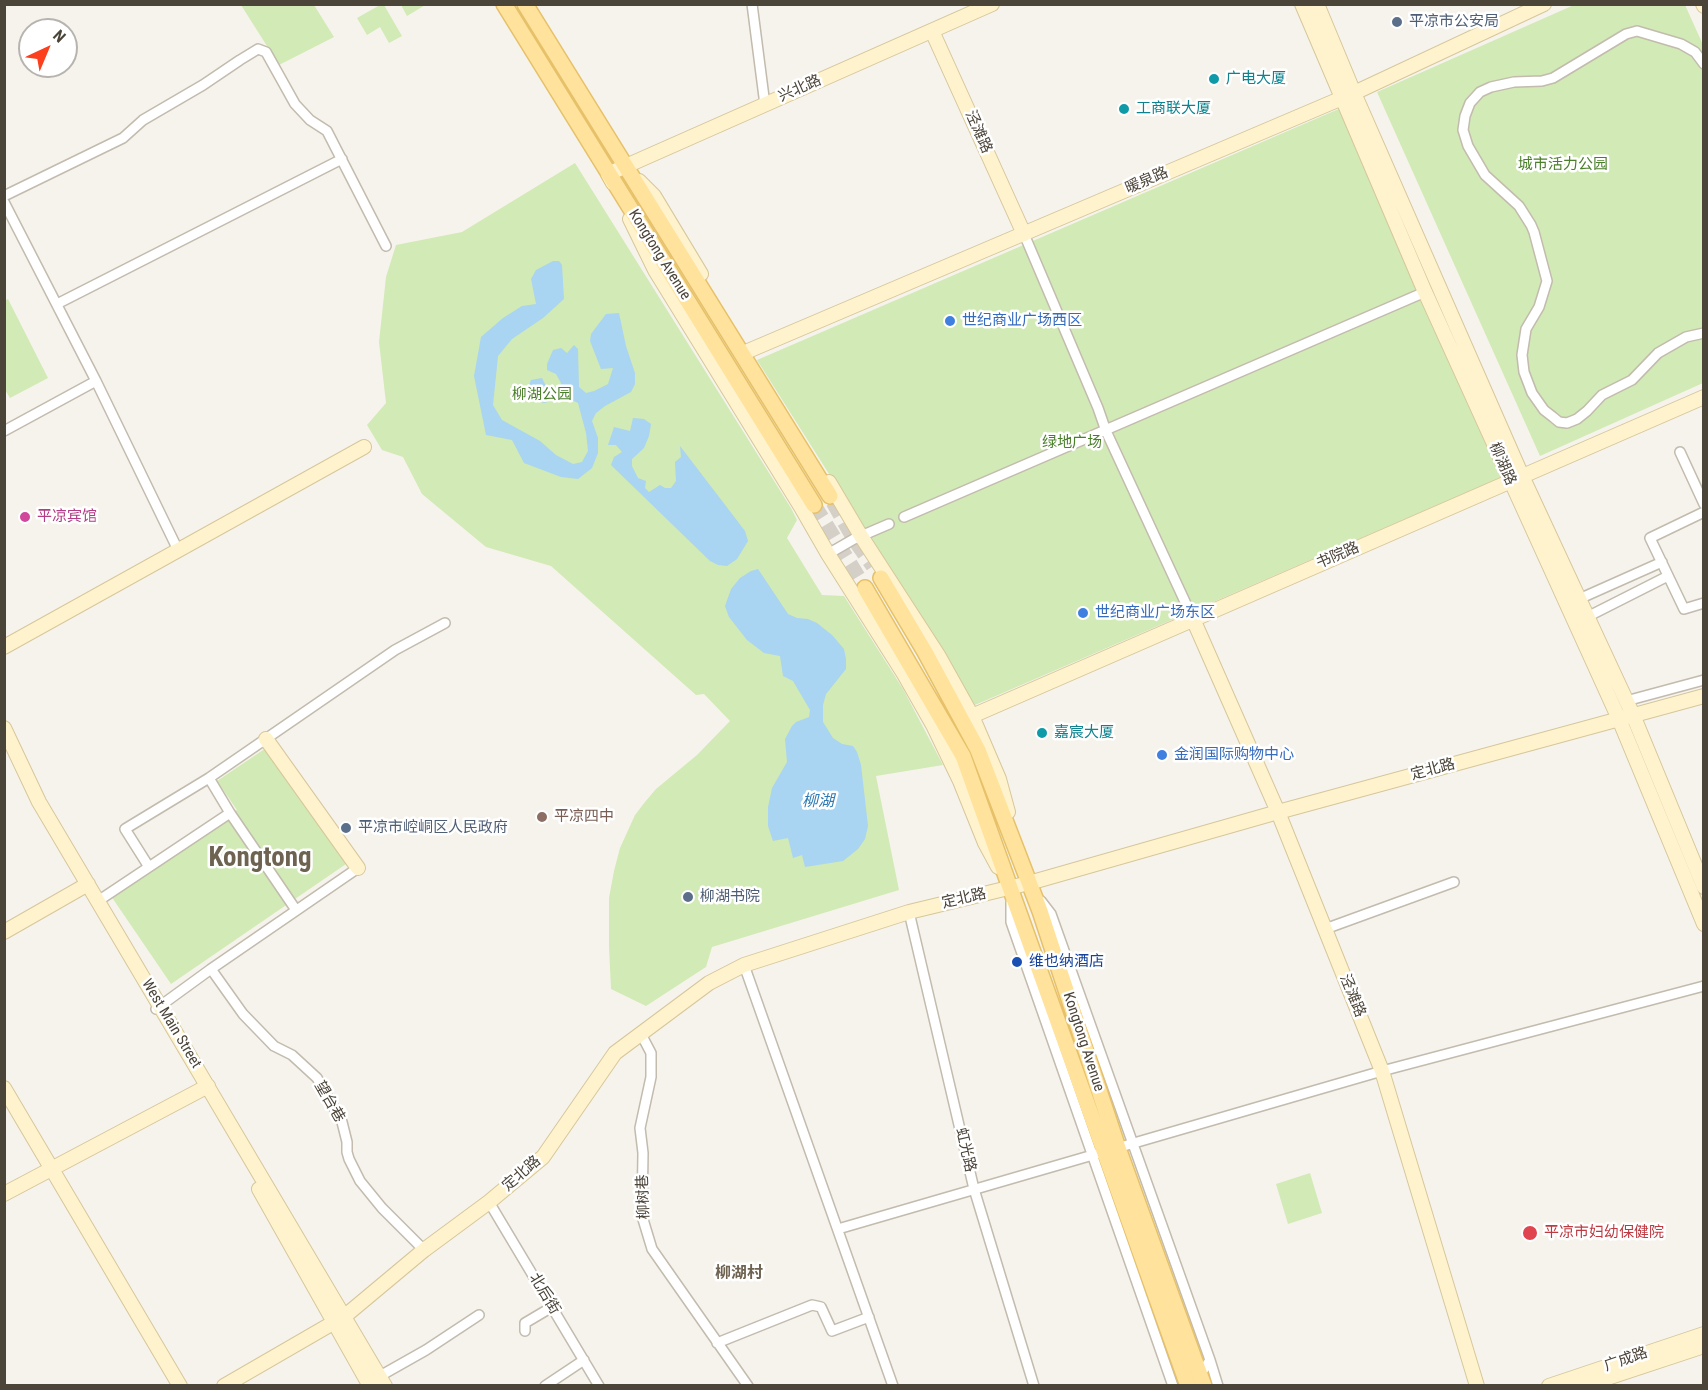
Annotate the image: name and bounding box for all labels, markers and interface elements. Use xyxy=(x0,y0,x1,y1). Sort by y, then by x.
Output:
place label: 平凉市公安局 xyxy=(1409,13,1499,31)
marker: 平凉市公安局 xyxy=(1390,15,1404,29)
north arrow xyxy=(18,18,78,78)
text: N xyxy=(49,26,70,46)
place label: 广电大厦 xyxy=(1226,70,1286,88)
street label: 兴北路 xyxy=(776,72,824,106)
marker: 广电大厦 xyxy=(1207,72,1221,86)
place label: 工商联大厦 xyxy=(1136,100,1211,118)
marker: 工商联大厦 xyxy=(1117,102,1131,116)
street label: 泾滩路 xyxy=(961,108,995,156)
park label: 城市活力公园 xyxy=(1518,156,1608,174)
street label: 暖泉路 xyxy=(1123,164,1171,198)
street label: Kongtong Avenue xyxy=(624,206,694,304)
place label: 世纪商业广场西区 xyxy=(962,312,1082,330)
marker: 世纪商业广场西区 xyxy=(943,314,957,328)
park label: 柳湖公园 xyxy=(512,386,572,404)
park label: 绿地广场 xyxy=(1042,434,1102,452)
street label: 柳湖路 xyxy=(1485,440,1519,488)
place label: 平凉宾馆 xyxy=(37,508,97,526)
marker: 平凉宾馆 xyxy=(18,510,32,524)
street label: 书院路 xyxy=(1314,539,1362,573)
place label: 世纪商业广场东区 xyxy=(1095,604,1215,622)
marker: 世纪商业广场东区 xyxy=(1076,606,1090,620)
place label: 嘉宸大厦 xyxy=(1054,724,1114,742)
marker: 嘉宸大厦 xyxy=(1035,726,1049,740)
place label: 金润国际购物中心 xyxy=(1174,746,1294,764)
marker: 金润国际购物中心 xyxy=(1155,748,1169,762)
street label: 定北路 xyxy=(1409,755,1457,785)
water label: 柳湖 xyxy=(802,792,834,812)
place label: 平凉四中 xyxy=(554,808,614,826)
marker: 平凉四中 xyxy=(535,810,549,824)
place label: 平凉市崆峒区人民政府 xyxy=(358,819,508,837)
marker: 平凉市崆峒区人民政府 xyxy=(339,821,353,835)
district label: Kongtong xyxy=(208,843,312,875)
street label: 定北路 xyxy=(940,885,988,913)
place label: 柳湖书院 xyxy=(700,888,760,906)
marker: 柳湖书院 xyxy=(681,890,695,904)
place label: 维也纳酒店 xyxy=(1029,953,1104,971)
marker: 维也纳酒店 xyxy=(1010,955,1024,969)
street label: 泾滩路 xyxy=(1335,972,1369,1020)
street label: West Main Street xyxy=(137,976,205,1072)
street label: Kongtong Avenue xyxy=(1058,990,1108,1094)
street label: 望台巷 xyxy=(310,1078,348,1126)
street label: 虹光路 xyxy=(951,1126,979,1174)
street label: 定北路 xyxy=(499,1152,545,1196)
street label: 柳树巷 xyxy=(634,1174,654,1220)
marker: 平凉市妇幼保健院 xyxy=(1521,1224,1539,1242)
place label: 平凉市妇幼保健院 xyxy=(1544,1224,1664,1242)
district label: 柳湖村 xyxy=(715,1264,763,1284)
street label: 北后街 xyxy=(525,1270,563,1318)
street label: 广成路 xyxy=(1602,1344,1650,1376)

